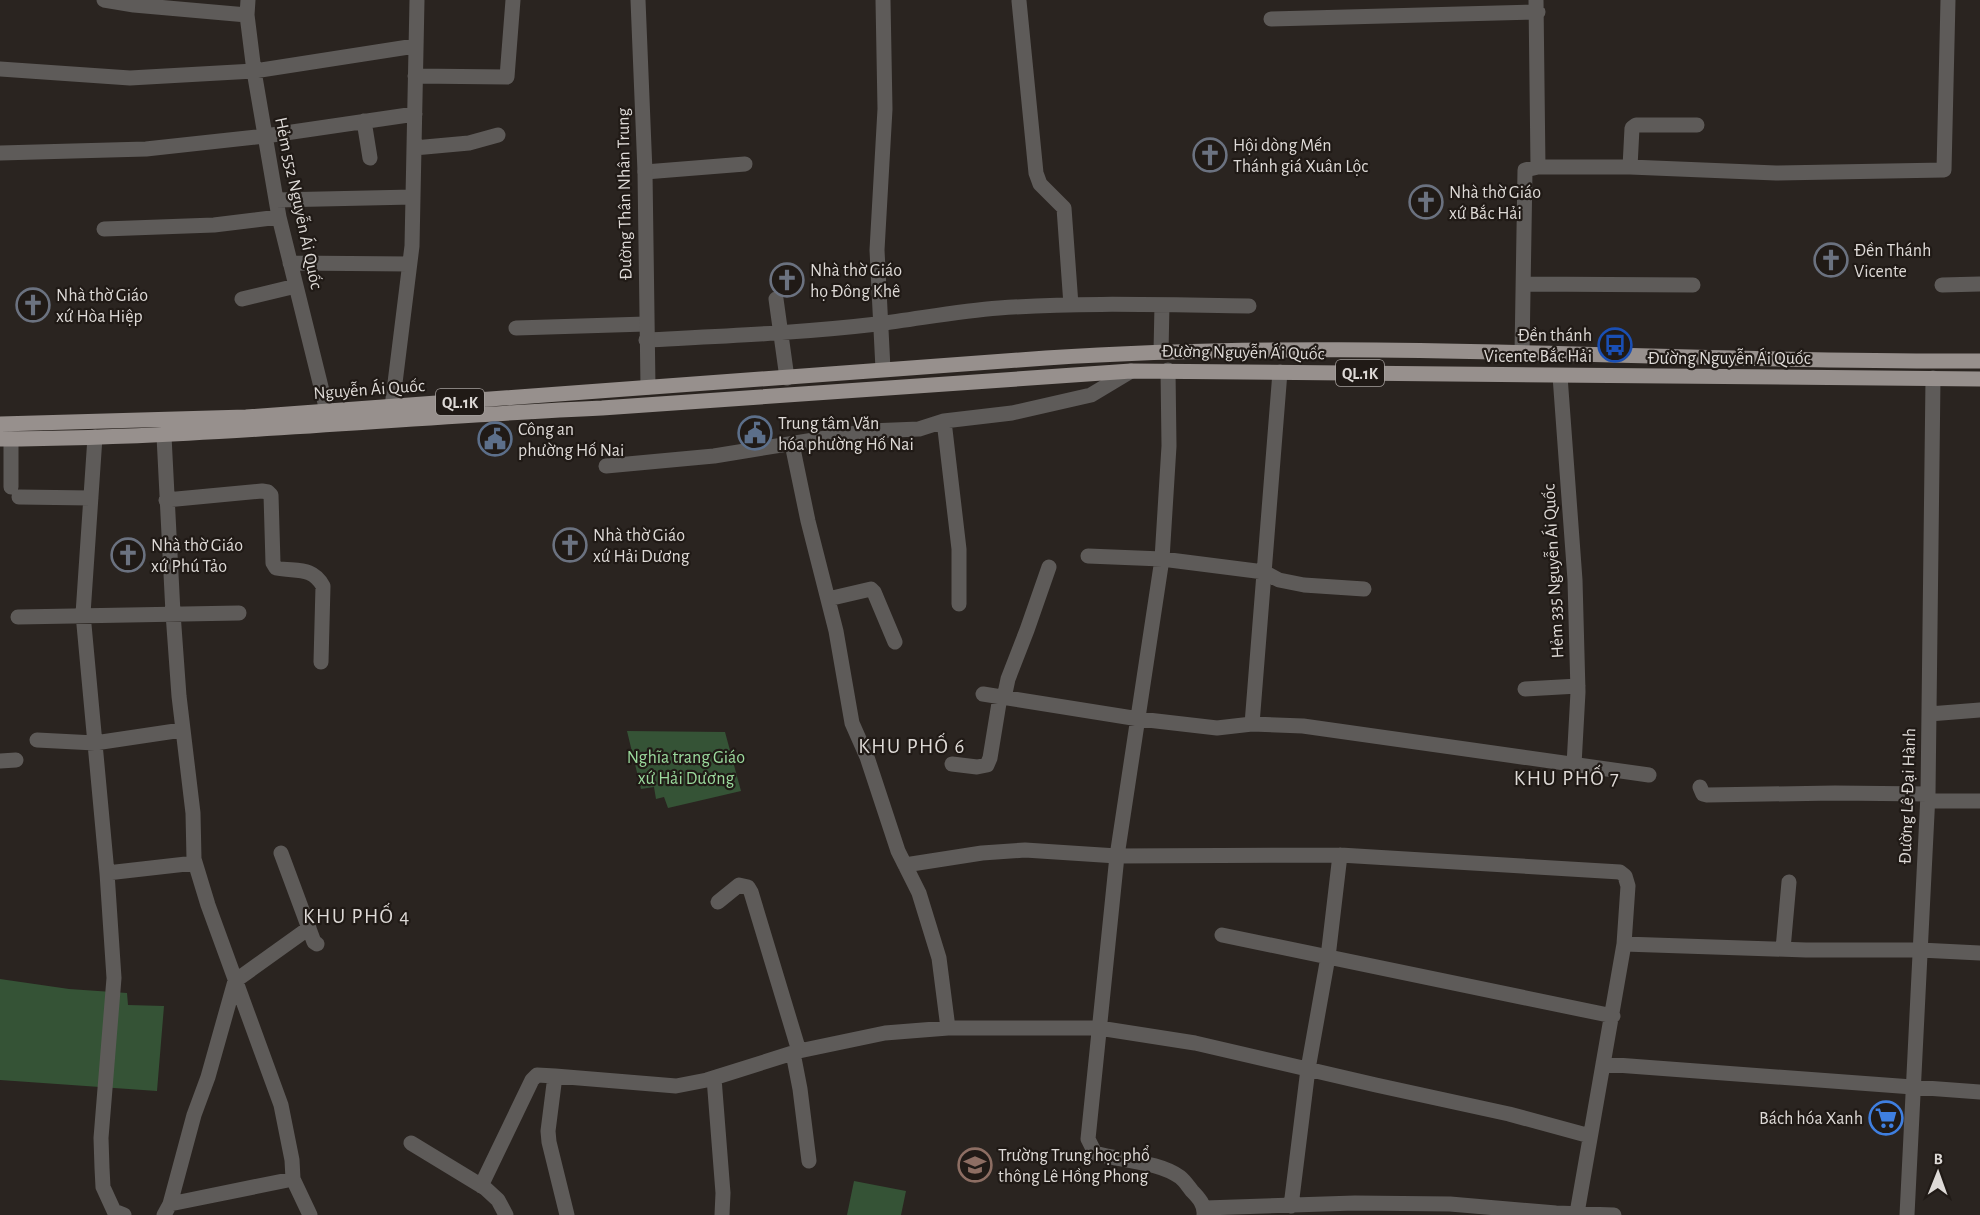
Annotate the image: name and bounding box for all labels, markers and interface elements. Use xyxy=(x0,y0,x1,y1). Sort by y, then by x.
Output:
street label: Đường Thân Nhân Trung xyxy=(614,107,636,280)
street label: Hẻm 552 Nguyễn Ái Quốc xyxy=(271,115,328,291)
place label: Hội dòng Mến Thánh giá Xuân Lộc xyxy=(1233,136,1368,176)
church icon: Hội dòng Mến Thánh giá Xuân Lộc xyxy=(1192,137,1228,173)
church icon: Nhà thờ Giáo xứ Bắc Hải xyxy=(1408,184,1444,220)
place label: Nhà thờ Giáo xứ Bắc Hải xyxy=(1449,184,1541,223)
place label: Đền Thánh Vicente xyxy=(1854,241,1931,281)
church icon: Đền Thánh Vicente xyxy=(1813,242,1849,278)
church icon: Nhà thờ Giáo họ Đông Khê xyxy=(769,262,805,298)
place label: Nhà thờ Giáo họ Đông Khê xyxy=(810,262,902,301)
church icon: Nhà thờ Giáo xứ Hòa Hiệp xyxy=(15,287,51,323)
place label: Nhà thờ Giáo xứ Hòa Hiệp xyxy=(56,287,148,326)
place label: Đền thánh Vicente Bắc Hải xyxy=(1484,326,1592,366)
bus stop icon: Đền thánh Vicente Bắc Hải xyxy=(1597,327,1633,363)
street label: Đường Nguyễn Ái Quốc xyxy=(1161,340,1325,363)
street label: Đường Nguyễn Ái Quốc xyxy=(1647,347,1811,368)
road number: QL.1K xyxy=(1336,360,1384,386)
street label: Nguyễn Ái Quốc xyxy=(313,374,425,403)
road number: QL.1K xyxy=(436,389,484,415)
public building icon: Trung tâm Văn hóa phường Hố Nai xyxy=(737,415,773,451)
place label: Trung tâm Văn hóa phường Hố Nai xyxy=(778,415,914,454)
public building icon: Công an phường Hố Nai xyxy=(477,421,513,457)
place label: Công an phường Hố Nai xyxy=(518,421,624,460)
street label: Hẻm 335 Nguyễn Ái Quốc xyxy=(1537,483,1568,659)
church icon: Nhà thờ Giáo xứ Hải Dương xyxy=(552,527,588,563)
place label: Nhà thờ Giáo xứ Hải Dương xyxy=(593,527,690,566)
church icon: Nhà thờ Giáo xứ Phú Tảo xyxy=(110,537,146,573)
place label: Nhà thờ Giáo xứ Phú Tảo xyxy=(151,537,243,576)
street label: Đường Lê Đại Hành xyxy=(1897,728,1919,865)
district label: KHU PHỐ 6 xyxy=(858,732,966,757)
park label: Nghĩa trang Giáo xứ Hải Dương xyxy=(627,749,745,788)
district label: KHU PHỐ 7 xyxy=(1514,764,1620,789)
district label: KHU PHỐ 4 xyxy=(303,902,411,927)
supermarket icon: Bách hóa Xanh xyxy=(1868,1100,1904,1136)
place label: Bách hóa Xanh xyxy=(1759,1110,1863,1128)
north arrow xyxy=(1908,1143,1968,1203)
place label: Trường Trung học phổ thông Lê Hồng Phong xyxy=(998,1145,1150,1186)
school or university icon: Trường Trung học phổ thông Lê Hồng Phong xyxy=(957,1147,993,1183)
text: B xyxy=(1933,1151,1943,1167)

